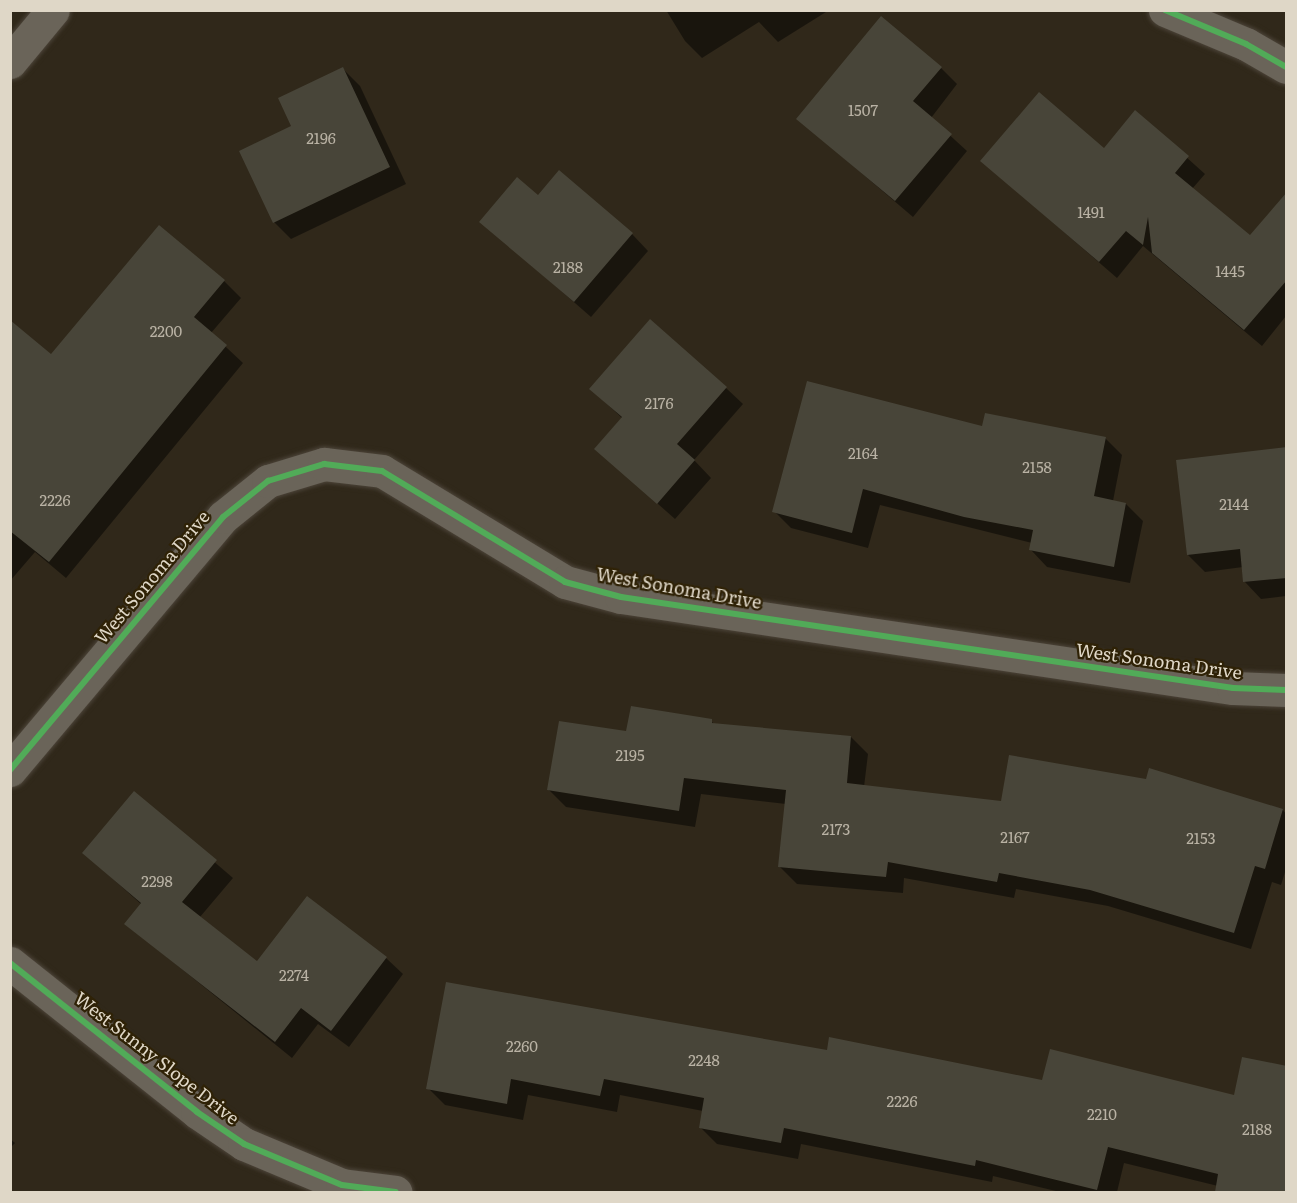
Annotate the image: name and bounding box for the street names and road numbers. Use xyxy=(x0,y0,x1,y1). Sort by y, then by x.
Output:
street label: West Sonoma Drive xyxy=(90,506,214,648)
street label: West Sonoma Drive xyxy=(595,563,763,613)
street label: West Sonoma Drive xyxy=(1075,639,1243,683)
street label: West Sunny Slope Drive xyxy=(70,987,244,1129)

